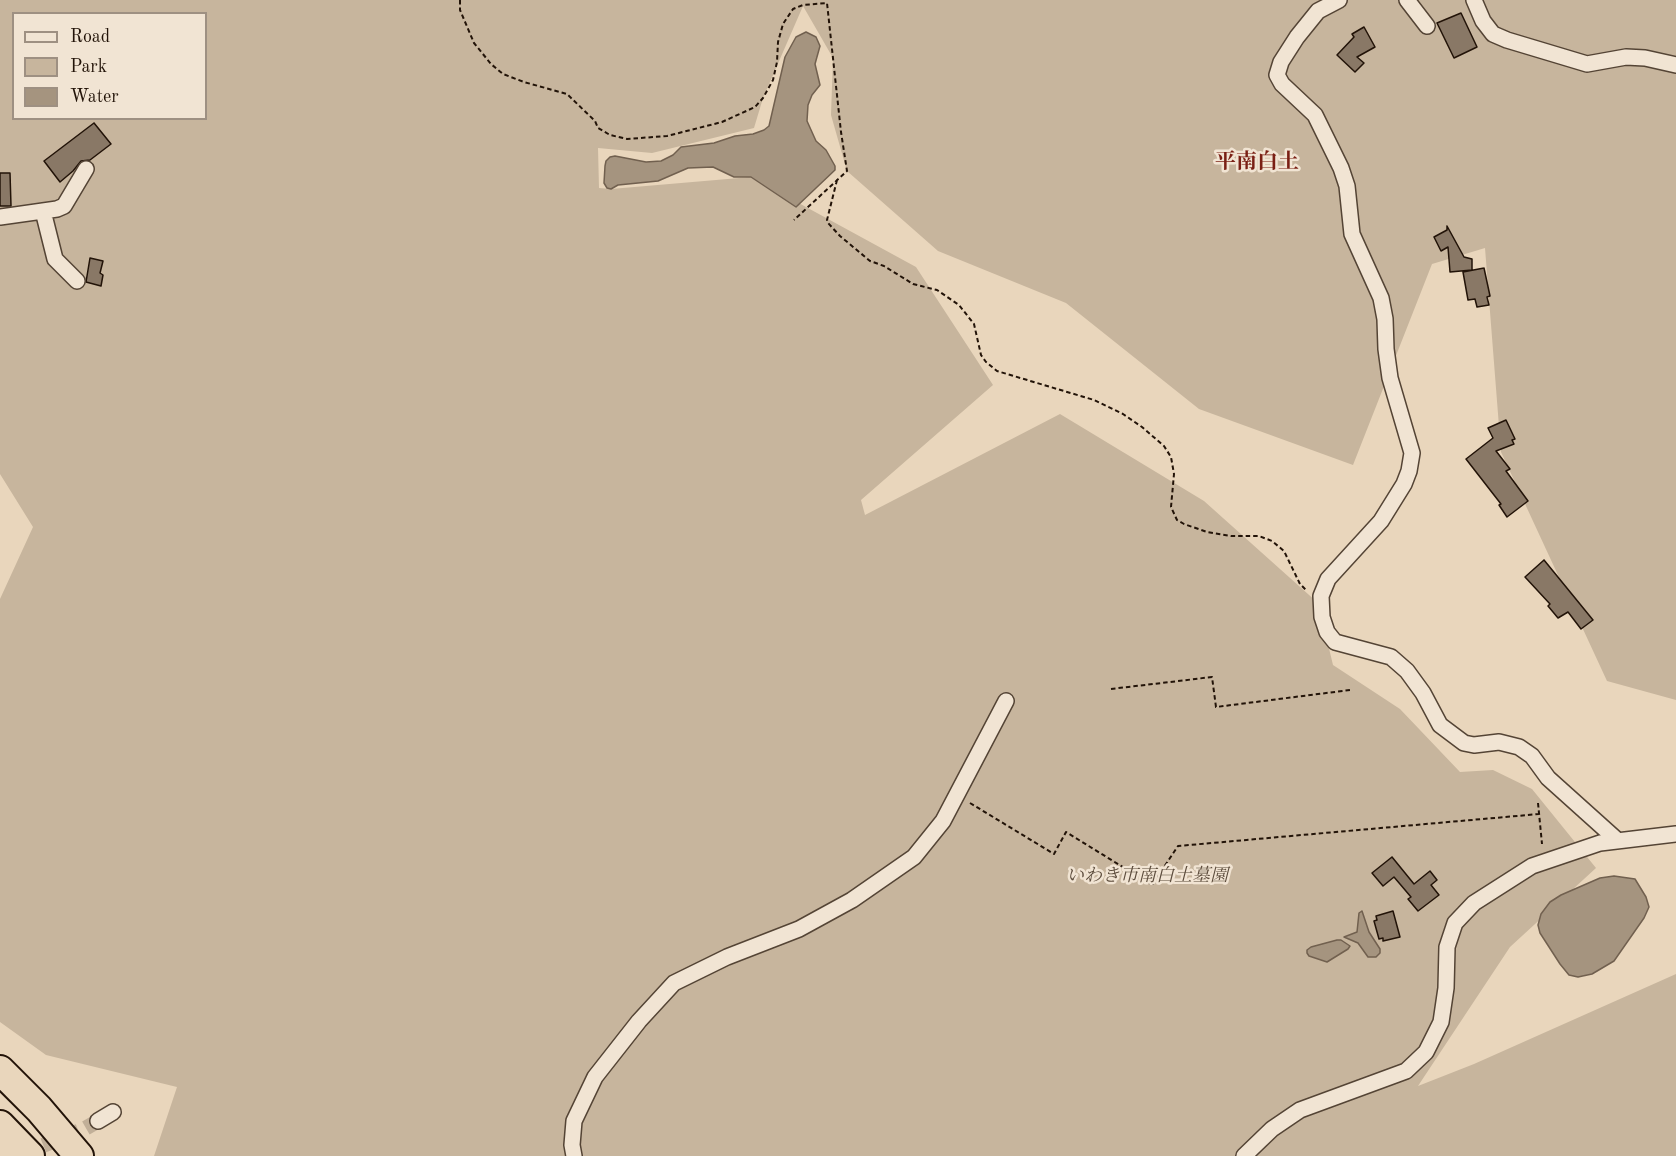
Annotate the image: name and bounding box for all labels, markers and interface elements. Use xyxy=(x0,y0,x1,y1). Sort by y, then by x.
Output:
legend xyxy=(12,12,207,120)
text: Road xyxy=(70,28,110,46)
text: Park xyxy=(70,58,107,76)
text: Water xyxy=(70,88,119,106)
district label: 平南白土 xyxy=(1215,149,1299,175)
park label: いわき市南白土墓園 xyxy=(1066,865,1228,887)

